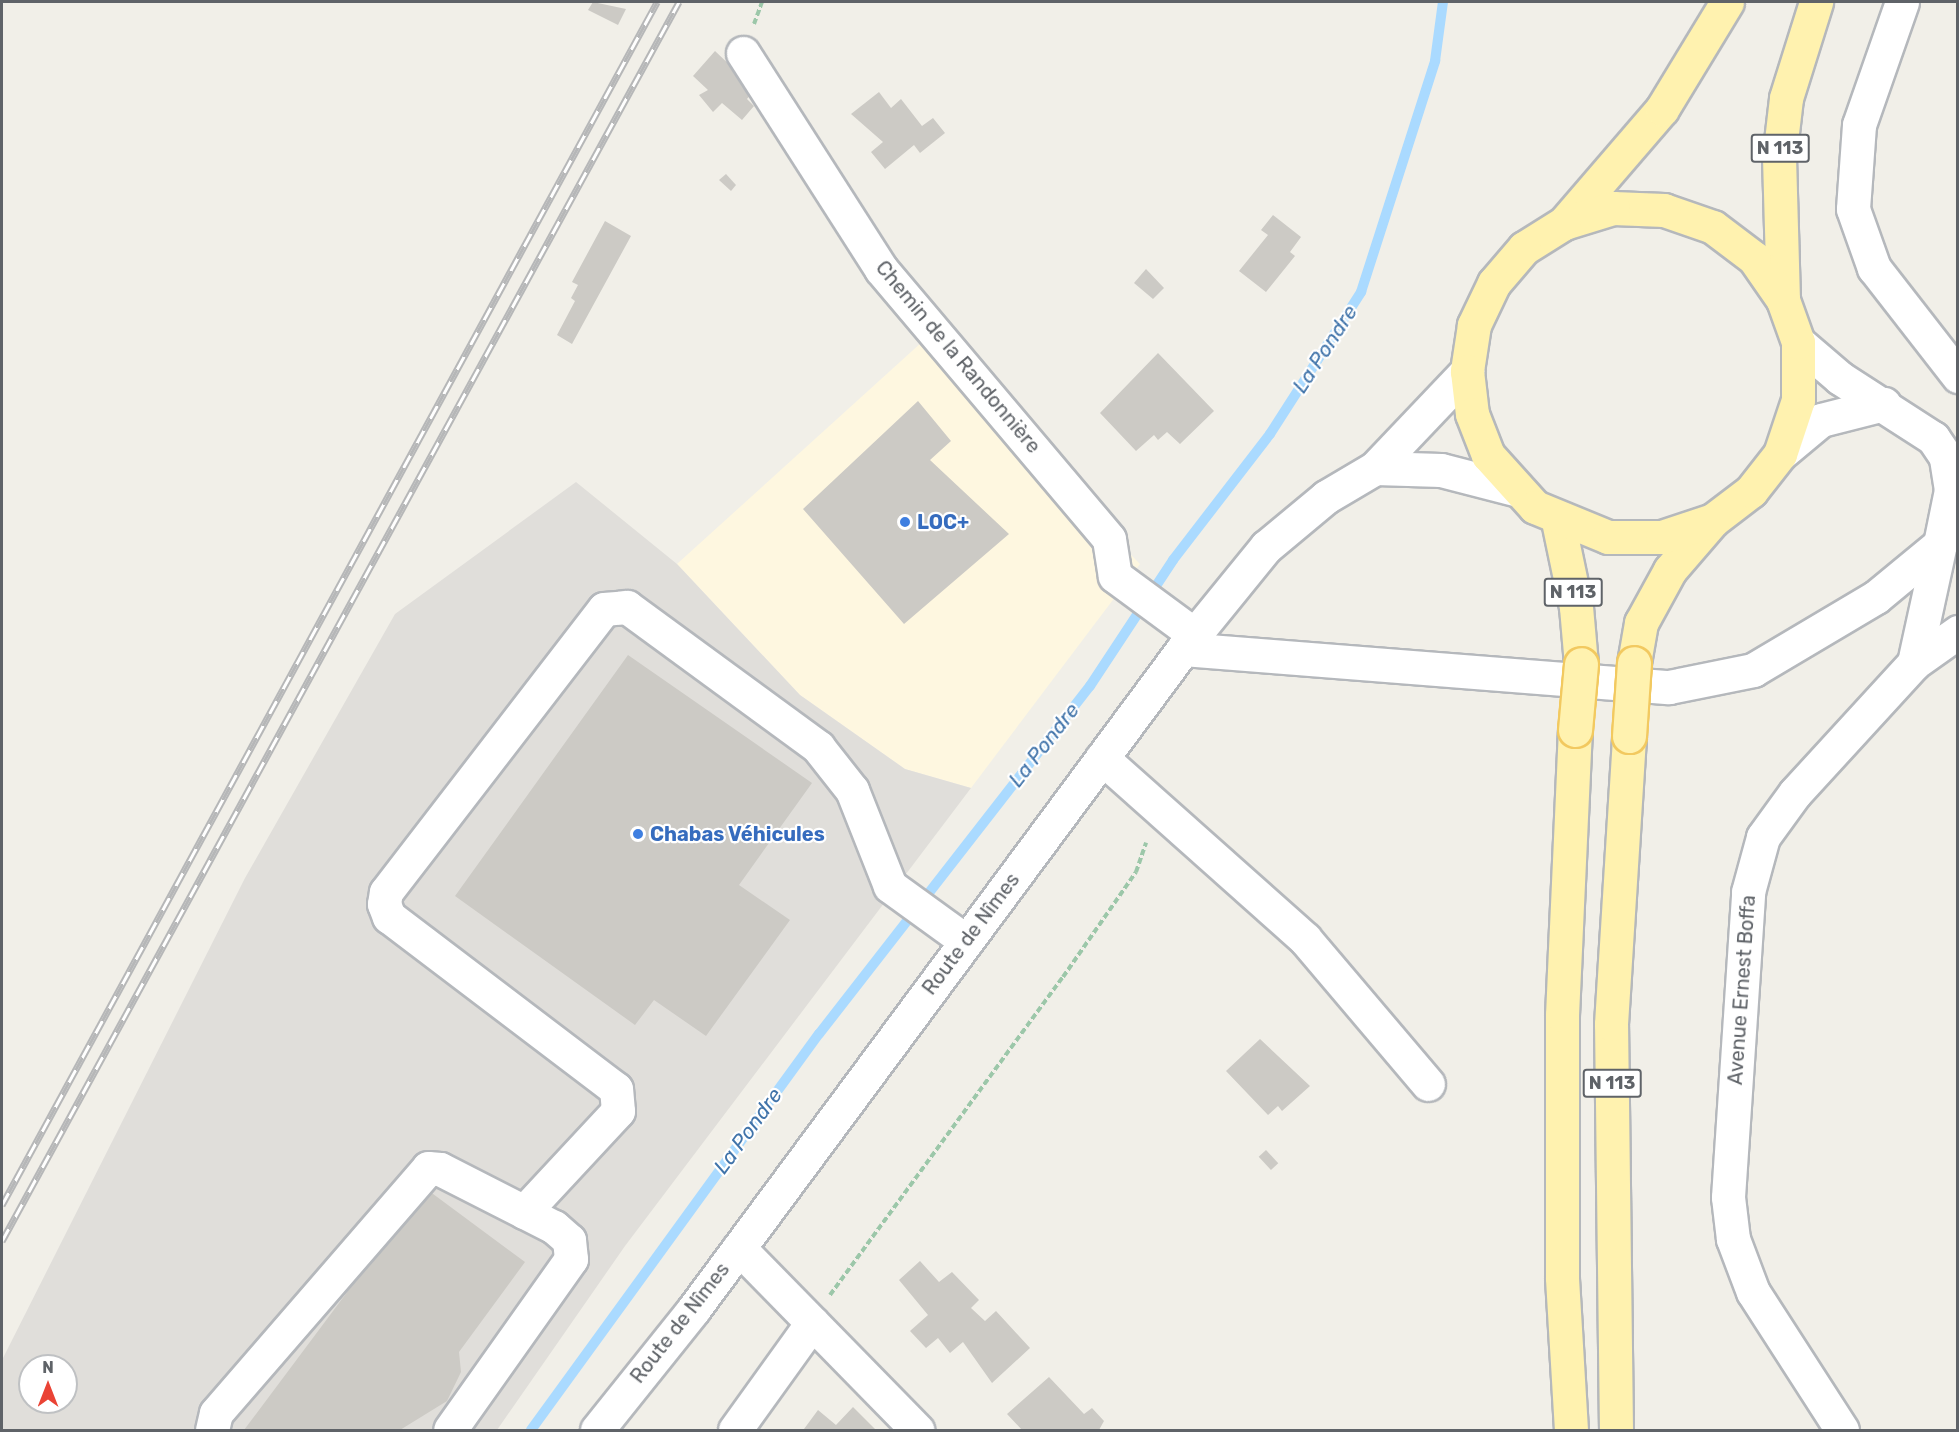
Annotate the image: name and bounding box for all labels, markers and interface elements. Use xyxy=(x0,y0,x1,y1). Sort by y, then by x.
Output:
road number: N 113 xyxy=(1750,133,1810,163)
street label: Chemin de la Randonnière xyxy=(870,256,1046,458)
water label: La Pondre xyxy=(1287,300,1363,398)
place label: LOC+ xyxy=(917,510,969,534)
marker: LOC+ xyxy=(898,515,912,529)
road number: N 113 xyxy=(1543,577,1603,607)
water label: La Pondre xyxy=(1003,698,1085,792)
place label: Chabas Véhicules xyxy=(650,822,825,846)
marker: Chabas Véhicules xyxy=(631,827,645,841)
street label: Route de Nîmes xyxy=(917,868,1025,1000)
street label: Avenue Ernest Boffa xyxy=(1723,894,1761,1086)
road number: N 113 xyxy=(1582,1068,1642,1098)
water label: La Pondre xyxy=(709,1083,787,1179)
street label: Route de Nîmes xyxy=(625,1258,735,1388)
north arrow xyxy=(18,1354,78,1414)
text: N xyxy=(42,1358,54,1377)

